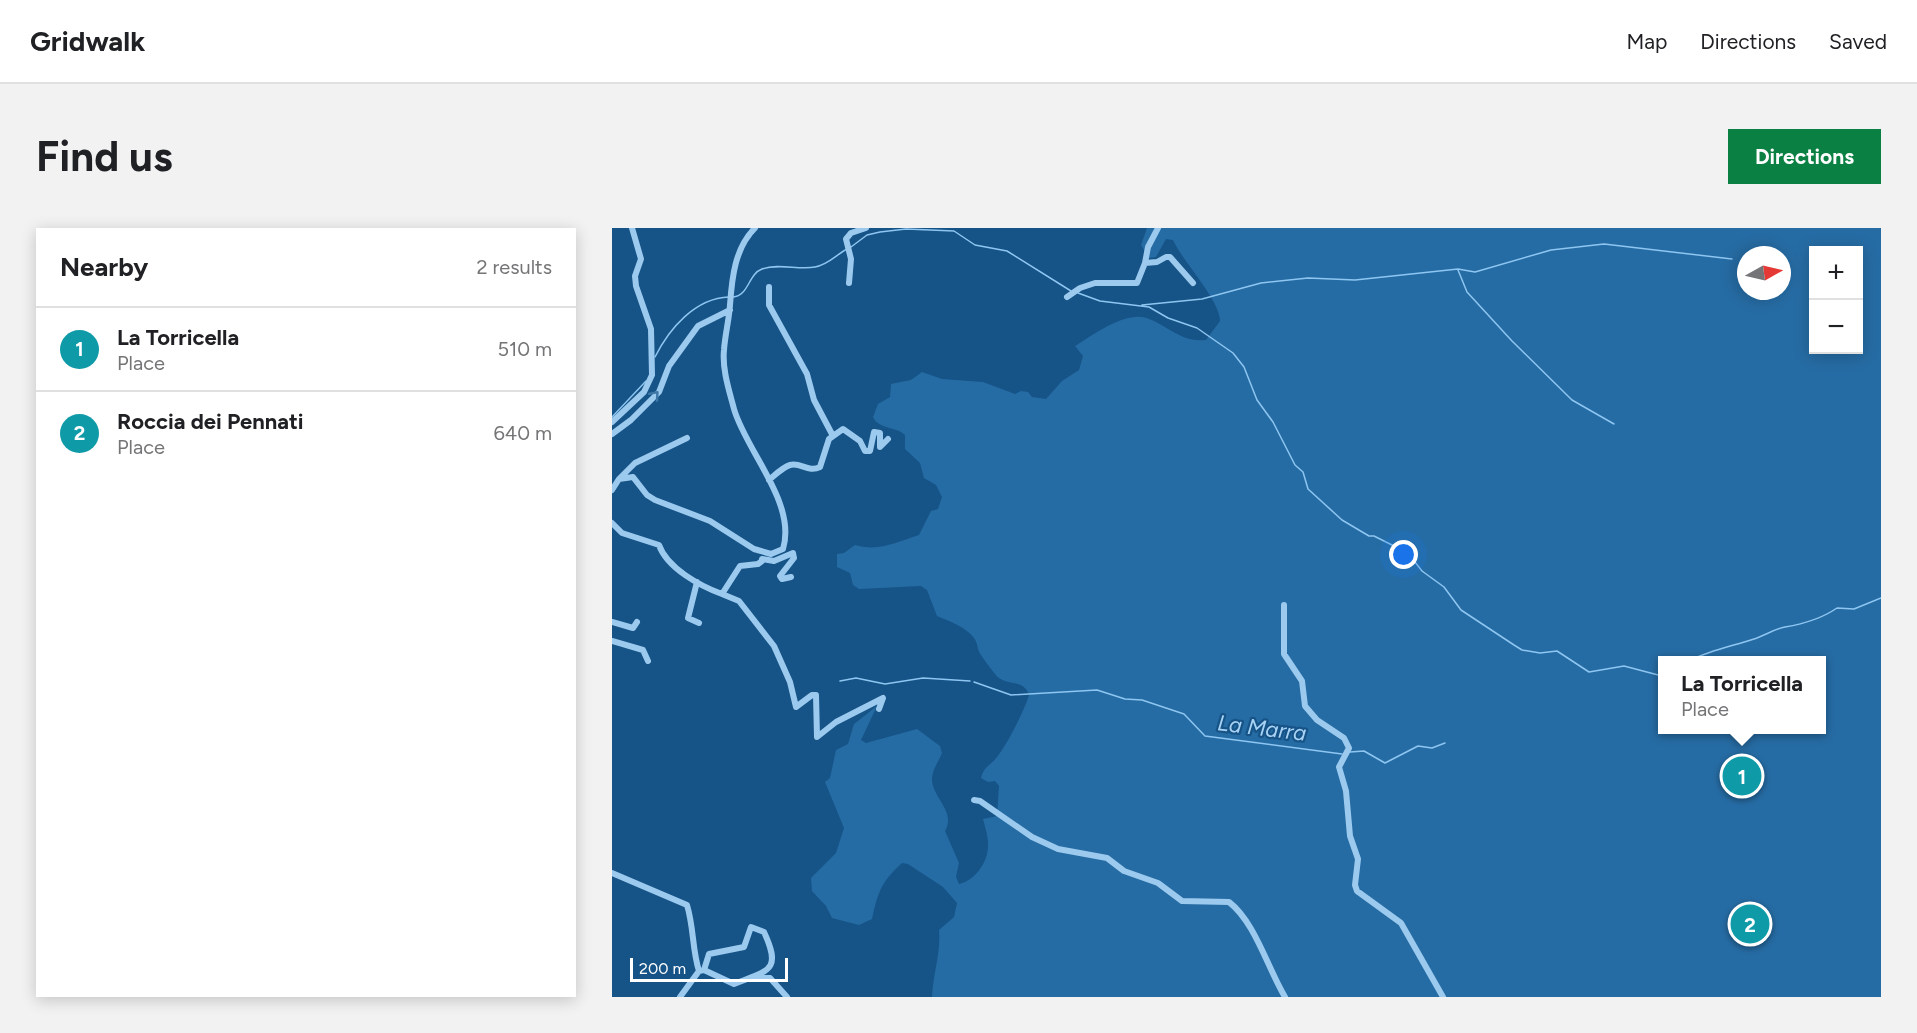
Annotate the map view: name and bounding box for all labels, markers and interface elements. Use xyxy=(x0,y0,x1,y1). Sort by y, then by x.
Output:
text: Gridwalk xyxy=(30,24,145,58)
text: Map xyxy=(1626,29,1667,54)
text: Directions xyxy=(1700,29,1796,54)
text: Saved xyxy=(1829,29,1887,54)
button: Directions xyxy=(1728,129,1881,184)
text: Find us xyxy=(36,131,173,182)
north arrow xyxy=(1737,246,1791,300)
map controls xyxy=(1809,246,1863,354)
button: + xyxy=(1809,246,1863,300)
text: Nearby xyxy=(60,251,148,283)
text: 2 results xyxy=(476,255,552,279)
button: − xyxy=(1809,300,1863,354)
text: La Torricella xyxy=(117,324,239,351)
text: 1 xyxy=(75,337,84,361)
text: 510 m xyxy=(497,337,552,361)
text: Place xyxy=(117,351,165,375)
one-way arrow xyxy=(648,391,659,402)
text: Roccia dei Pennati xyxy=(117,408,304,435)
text: 2 xyxy=(74,421,85,445)
text: 640 m xyxy=(493,421,552,445)
text: Place xyxy=(117,435,165,459)
your location xyxy=(1389,540,1418,569)
popup xyxy=(1658,656,1826,734)
text: La Torricella xyxy=(1681,670,1803,697)
text: Place xyxy=(1681,697,1729,721)
water label: La Marra xyxy=(1216,709,1308,747)
pin: 1 xyxy=(1722,754,1762,798)
pin: 2 xyxy=(1730,902,1770,946)
scale bar xyxy=(630,955,788,982)
text: 200 m xyxy=(639,959,686,978)

